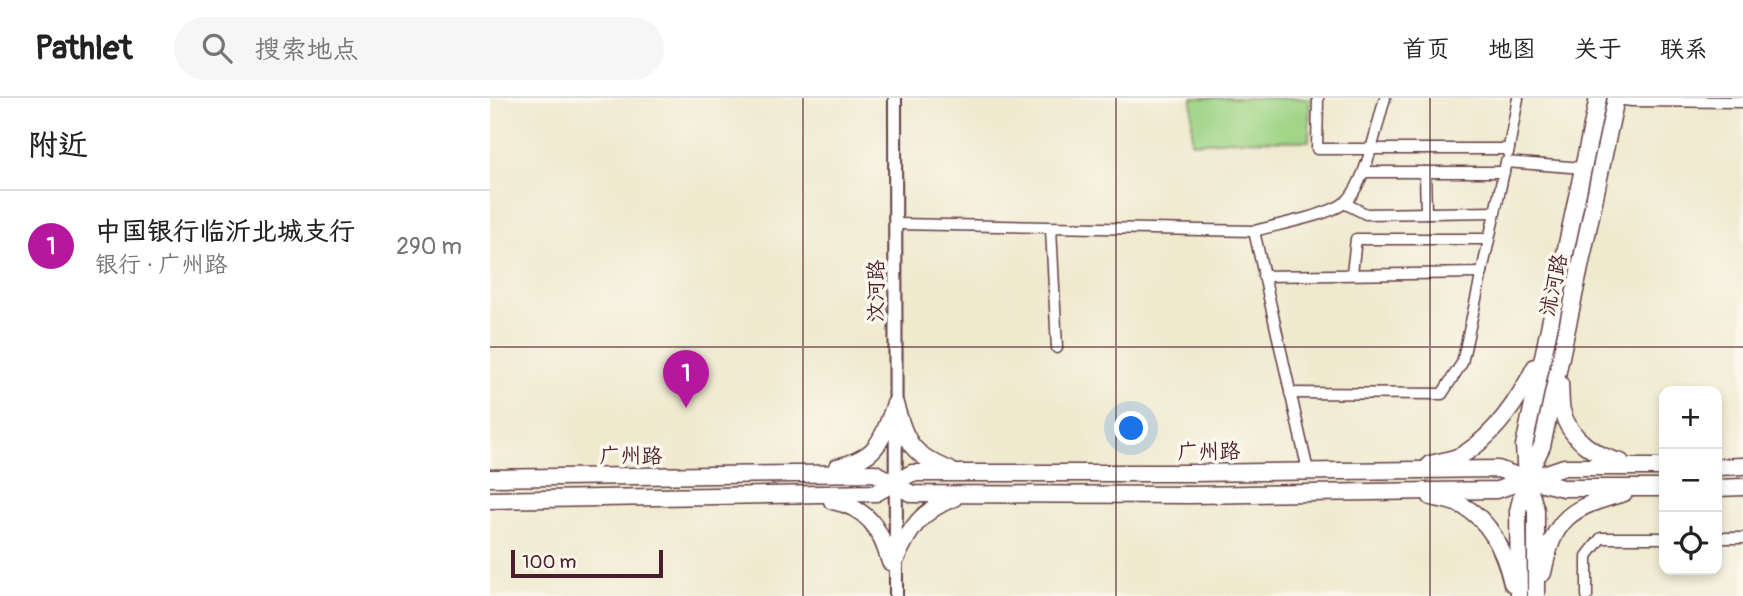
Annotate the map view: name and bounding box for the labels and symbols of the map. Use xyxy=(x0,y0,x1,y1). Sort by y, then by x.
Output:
street label: 沭河路 xyxy=(1534,251,1574,319)
street label: 汶河路 xyxy=(863,260,890,323)
pin: 1 xyxy=(663,350,709,408)
your location xyxy=(1114,411,1148,445)
street label: 广州路 xyxy=(1177,438,1241,466)
street label: 广州路 xyxy=(600,443,663,470)
scale bar xyxy=(511,547,663,579)

